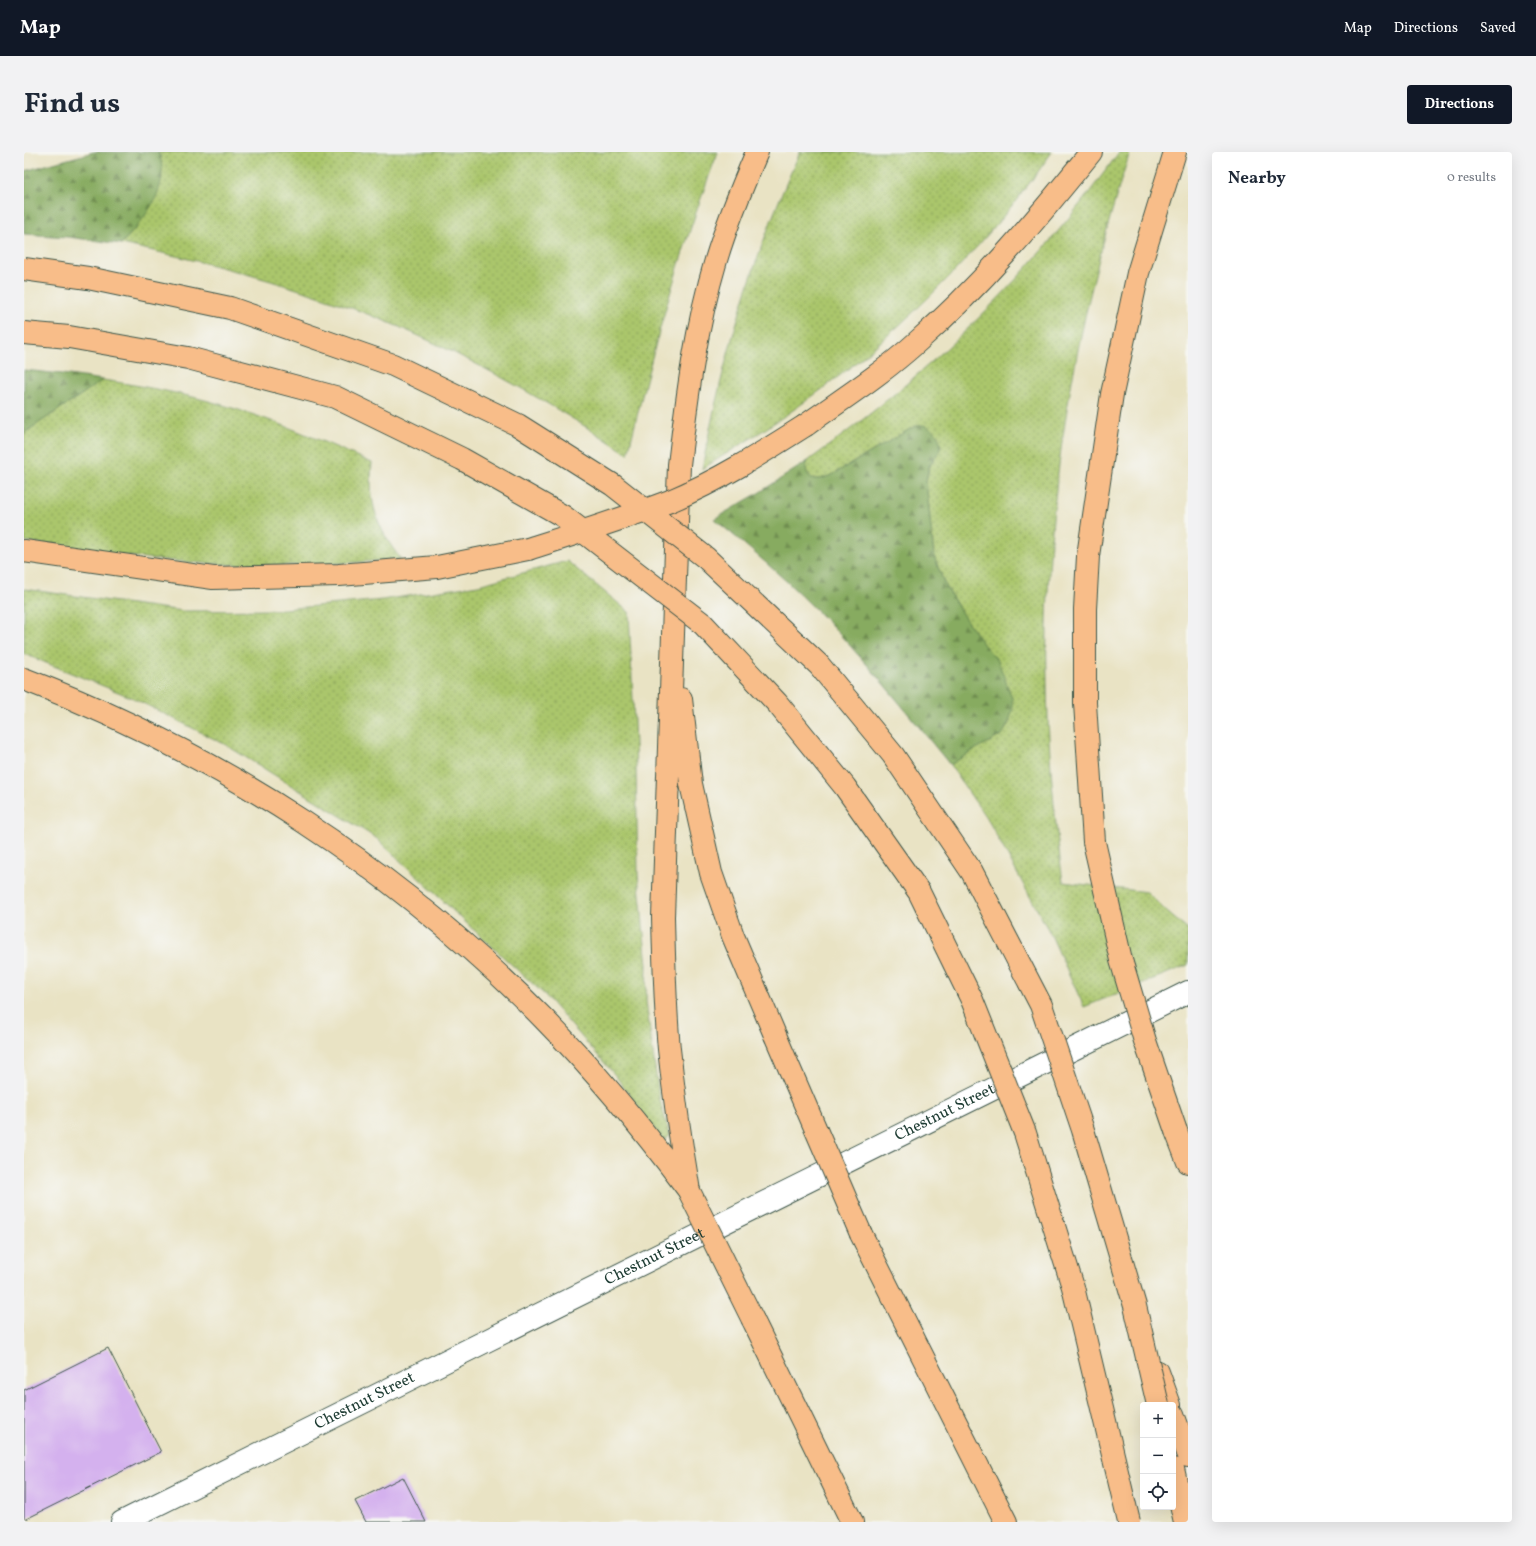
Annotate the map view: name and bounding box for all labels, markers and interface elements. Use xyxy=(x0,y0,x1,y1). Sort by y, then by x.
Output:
text: Map xyxy=(20,15,61,41)
text: Map xyxy=(1344,19,1372,38)
text: Directions xyxy=(1394,19,1458,38)
text: Saved xyxy=(1480,19,1516,38)
text: Find us xyxy=(24,85,120,124)
button: Directions xyxy=(1407,85,1512,124)
text: Nearby xyxy=(1228,167,1286,190)
text: 0 results xyxy=(1447,169,1496,187)
street label: Chestnut Street xyxy=(891,1078,999,1147)
street label: Chestnut Street xyxy=(601,1223,709,1291)
street label: Chestnut Street xyxy=(311,1367,419,1436)
map controls xyxy=(1140,1402,1176,1510)
button: + xyxy=(1140,1402,1176,1438)
button: − xyxy=(1140,1438,1176,1474)
button: locate xyxy=(1140,1474,1176,1510)

